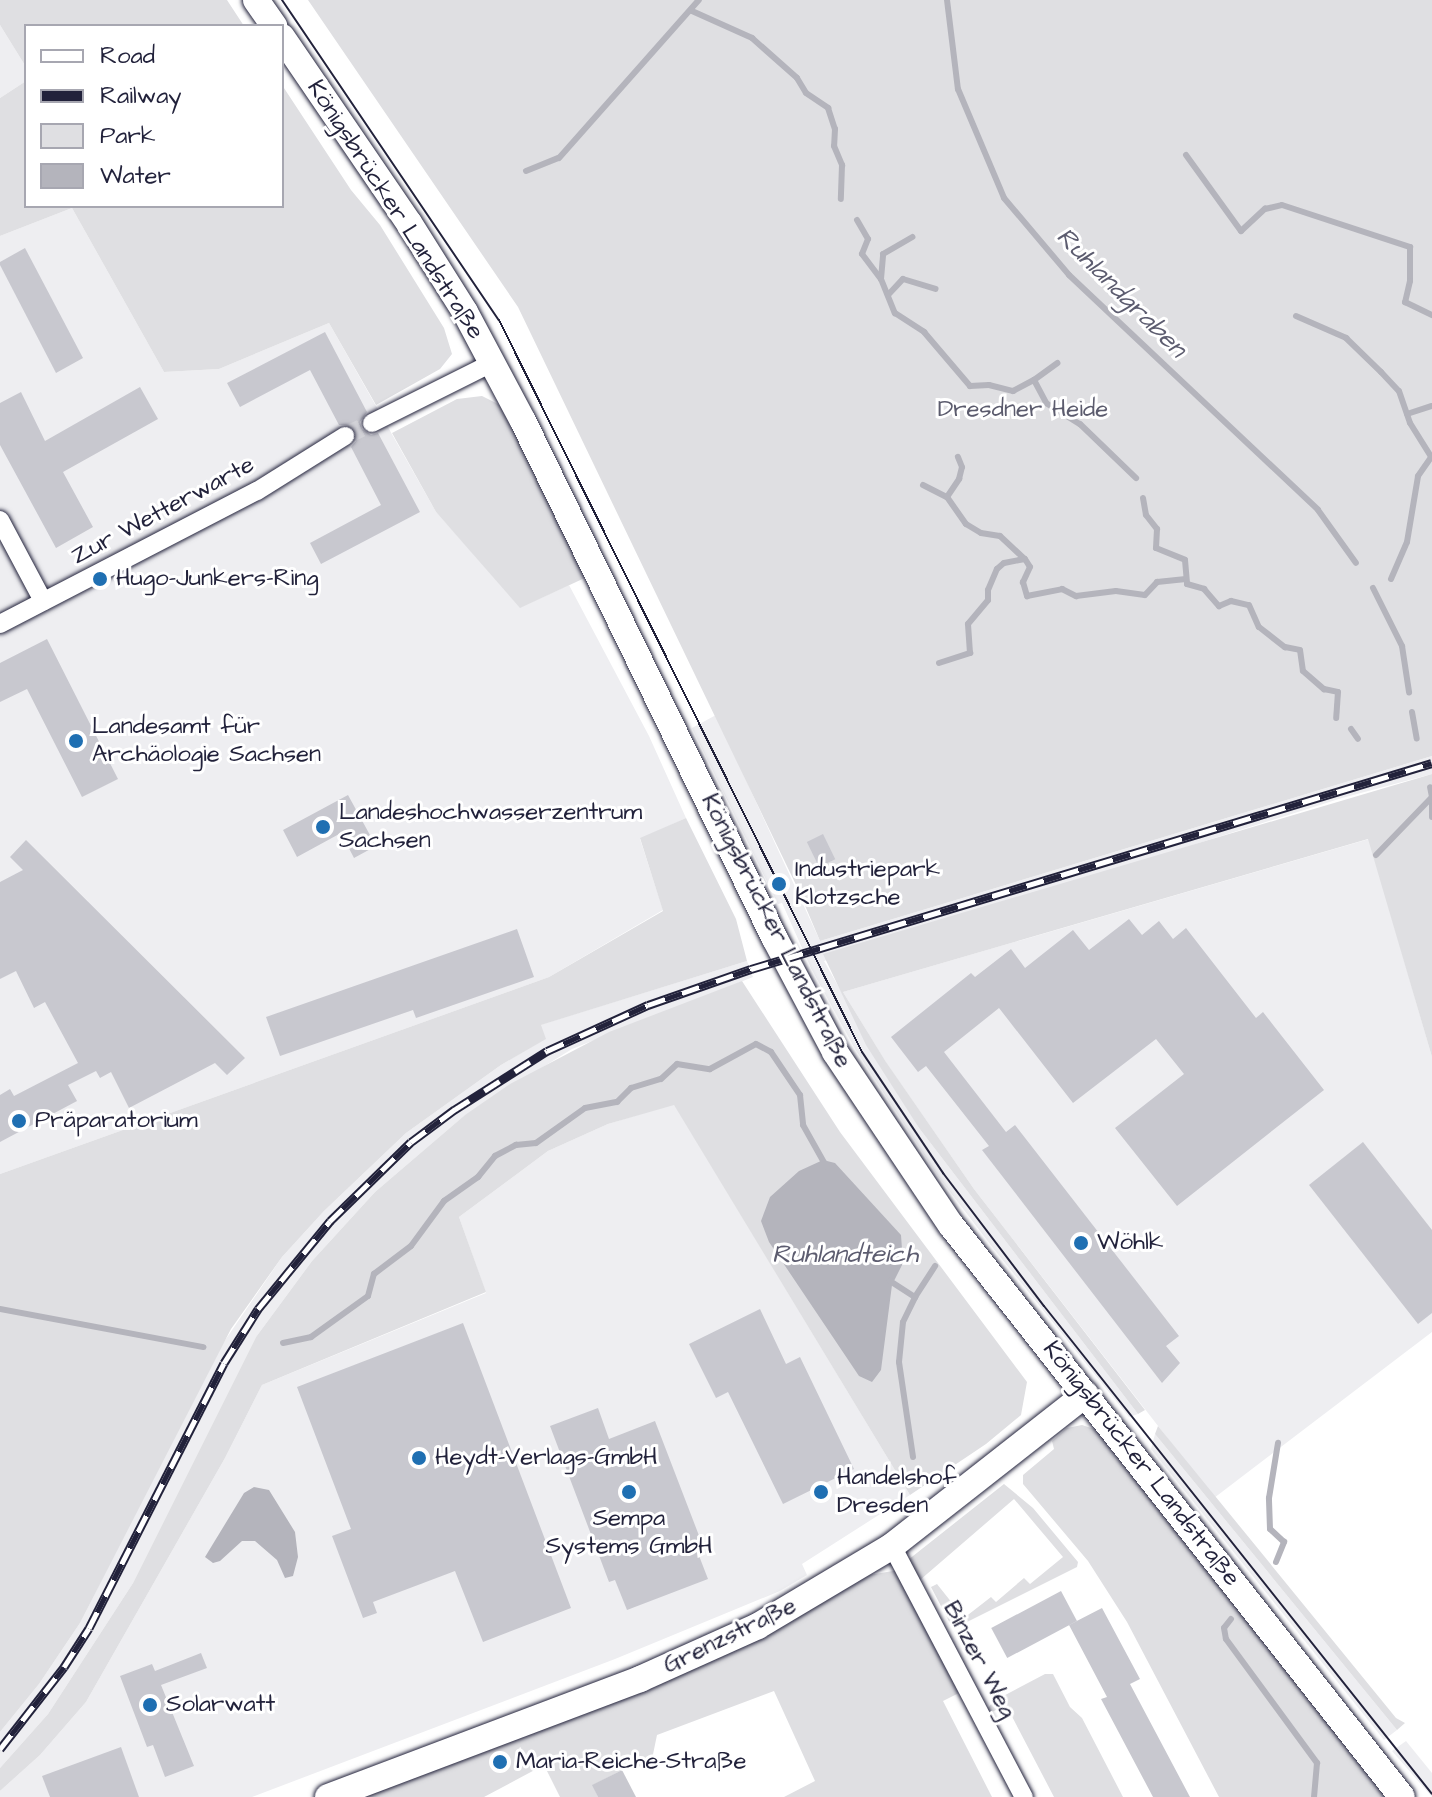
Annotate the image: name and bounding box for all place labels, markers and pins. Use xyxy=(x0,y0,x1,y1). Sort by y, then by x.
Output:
place label: Hugo-Junkers-Ring xyxy=(116,565,319,593)
marker: Hugo-Junkers-Ring xyxy=(91,570,109,588)
place label: Landesamt für Archäologie Sachsen xyxy=(92,713,321,769)
marker: Landesamt für Archäologie Sachsen xyxy=(67,732,85,750)
place label: Landeshochwasserzentrum Sachsen xyxy=(339,799,642,855)
marker: Landeshochwasserzentrum Sachsen xyxy=(314,818,332,836)
place label: Industriepark Klotzsche xyxy=(795,856,940,912)
marker: Industriepark Klotzsche xyxy=(770,875,788,893)
place label: Präparatorium xyxy=(35,1107,198,1135)
marker: Präparatorium xyxy=(10,1112,28,1130)
place label: Wöhlk xyxy=(1097,1229,1163,1257)
marker: Wöhlk xyxy=(1072,1234,1090,1252)
place label: Heydt-Verlags-GmbH xyxy=(435,1444,658,1472)
marker: Heydt-Verlags-GmbH xyxy=(410,1449,428,1467)
place label: Handelshof Dresden xyxy=(837,1464,956,1520)
marker: Sempa Systems GmbH xyxy=(620,1483,638,1501)
marker: Handelshof Dresden xyxy=(812,1483,830,1501)
place label: Sempa Systems GmbH xyxy=(546,1505,712,1561)
place label: Solarwatt xyxy=(166,1691,275,1719)
marker: Solarwatt xyxy=(141,1696,159,1714)
place label: Maria-Reiche-Straße xyxy=(516,1748,746,1776)
marker: Maria-Reiche-Straße xyxy=(491,1753,509,1771)

